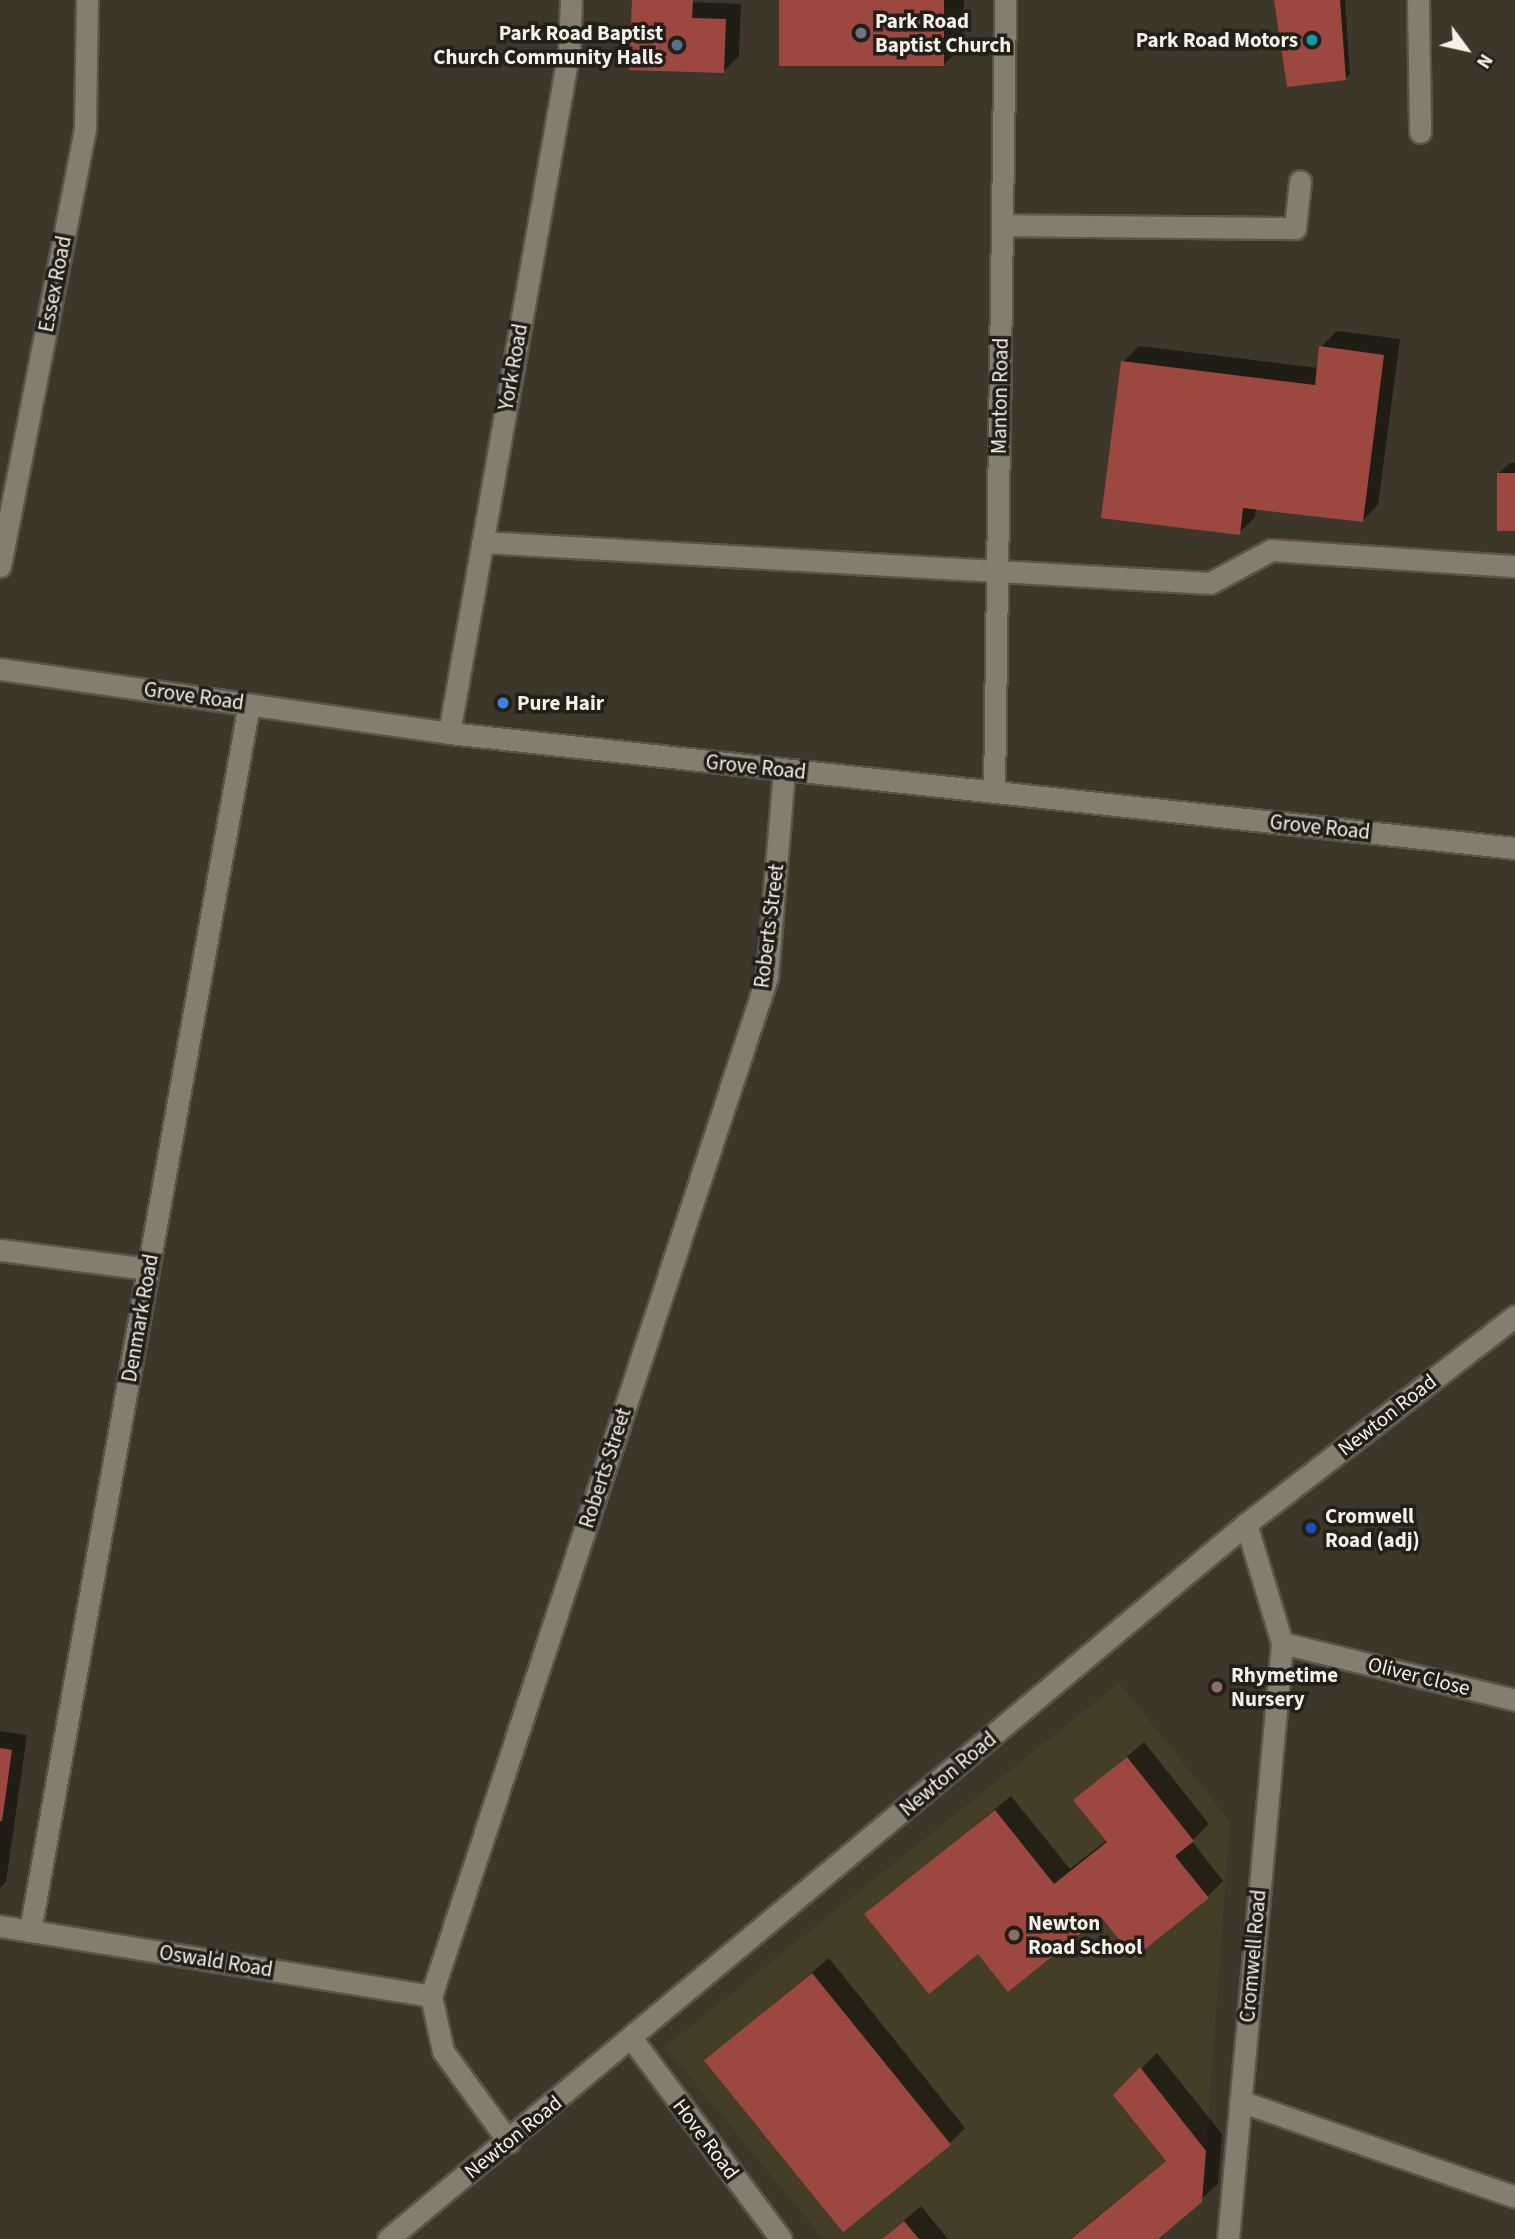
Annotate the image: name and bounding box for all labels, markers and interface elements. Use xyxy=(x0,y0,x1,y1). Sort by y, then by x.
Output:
place label: Park Road Baptist Church xyxy=(875,8,1011,58)
north arrow xyxy=(1431,14,1501,84)
place label: Park Road Baptist Church Community Halls xyxy=(433,20,663,70)
marker: Park Road Baptist Church xyxy=(853,25,869,41)
place label: Park Road Motors xyxy=(1136,27,1298,53)
marker: Park Road Motors xyxy=(1304,32,1320,48)
marker: Park Road Baptist Church Community Halls xyxy=(669,37,685,53)
text: N xyxy=(1469,48,1499,73)
street label: Essex Road xyxy=(33,234,77,334)
street label: York Road xyxy=(493,322,533,412)
street label: Manton Road xyxy=(986,338,1014,454)
street label: Grove Road xyxy=(142,677,246,715)
place label: Pure Hair xyxy=(517,690,604,716)
marker: Pure Hair xyxy=(495,695,511,711)
street label: Grove Road xyxy=(705,749,807,785)
street label: Grove Road xyxy=(1269,809,1371,845)
street label: Roberts Street xyxy=(749,862,789,990)
street label: Denmark Road xyxy=(116,1252,164,1384)
street label: Newton Road xyxy=(1333,1369,1441,1461)
street label: Roberts Street xyxy=(574,1405,636,1531)
place label: Cromwell Road (adj) xyxy=(1325,1503,1420,1553)
marker: Cromwell Road (adj) xyxy=(1303,1520,1319,1536)
street label: Oliver Close xyxy=(1365,1651,1473,1701)
place label: Rhymetime Nursery xyxy=(1231,1662,1338,1712)
marker: Rhymetime Nursery xyxy=(1209,1679,1225,1695)
street label: Newton Road xyxy=(895,1726,1001,1822)
street label: Cromwell Road xyxy=(1235,1889,1271,2023)
place label: Newton Road School xyxy=(1028,1910,1142,1960)
marker: Newton Road School xyxy=(1006,1927,1022,1943)
street label: Oswald Road xyxy=(157,1940,275,1982)
street label: Newton Road xyxy=(459,2090,567,2184)
street label: Hove Road xyxy=(668,2094,744,2184)

